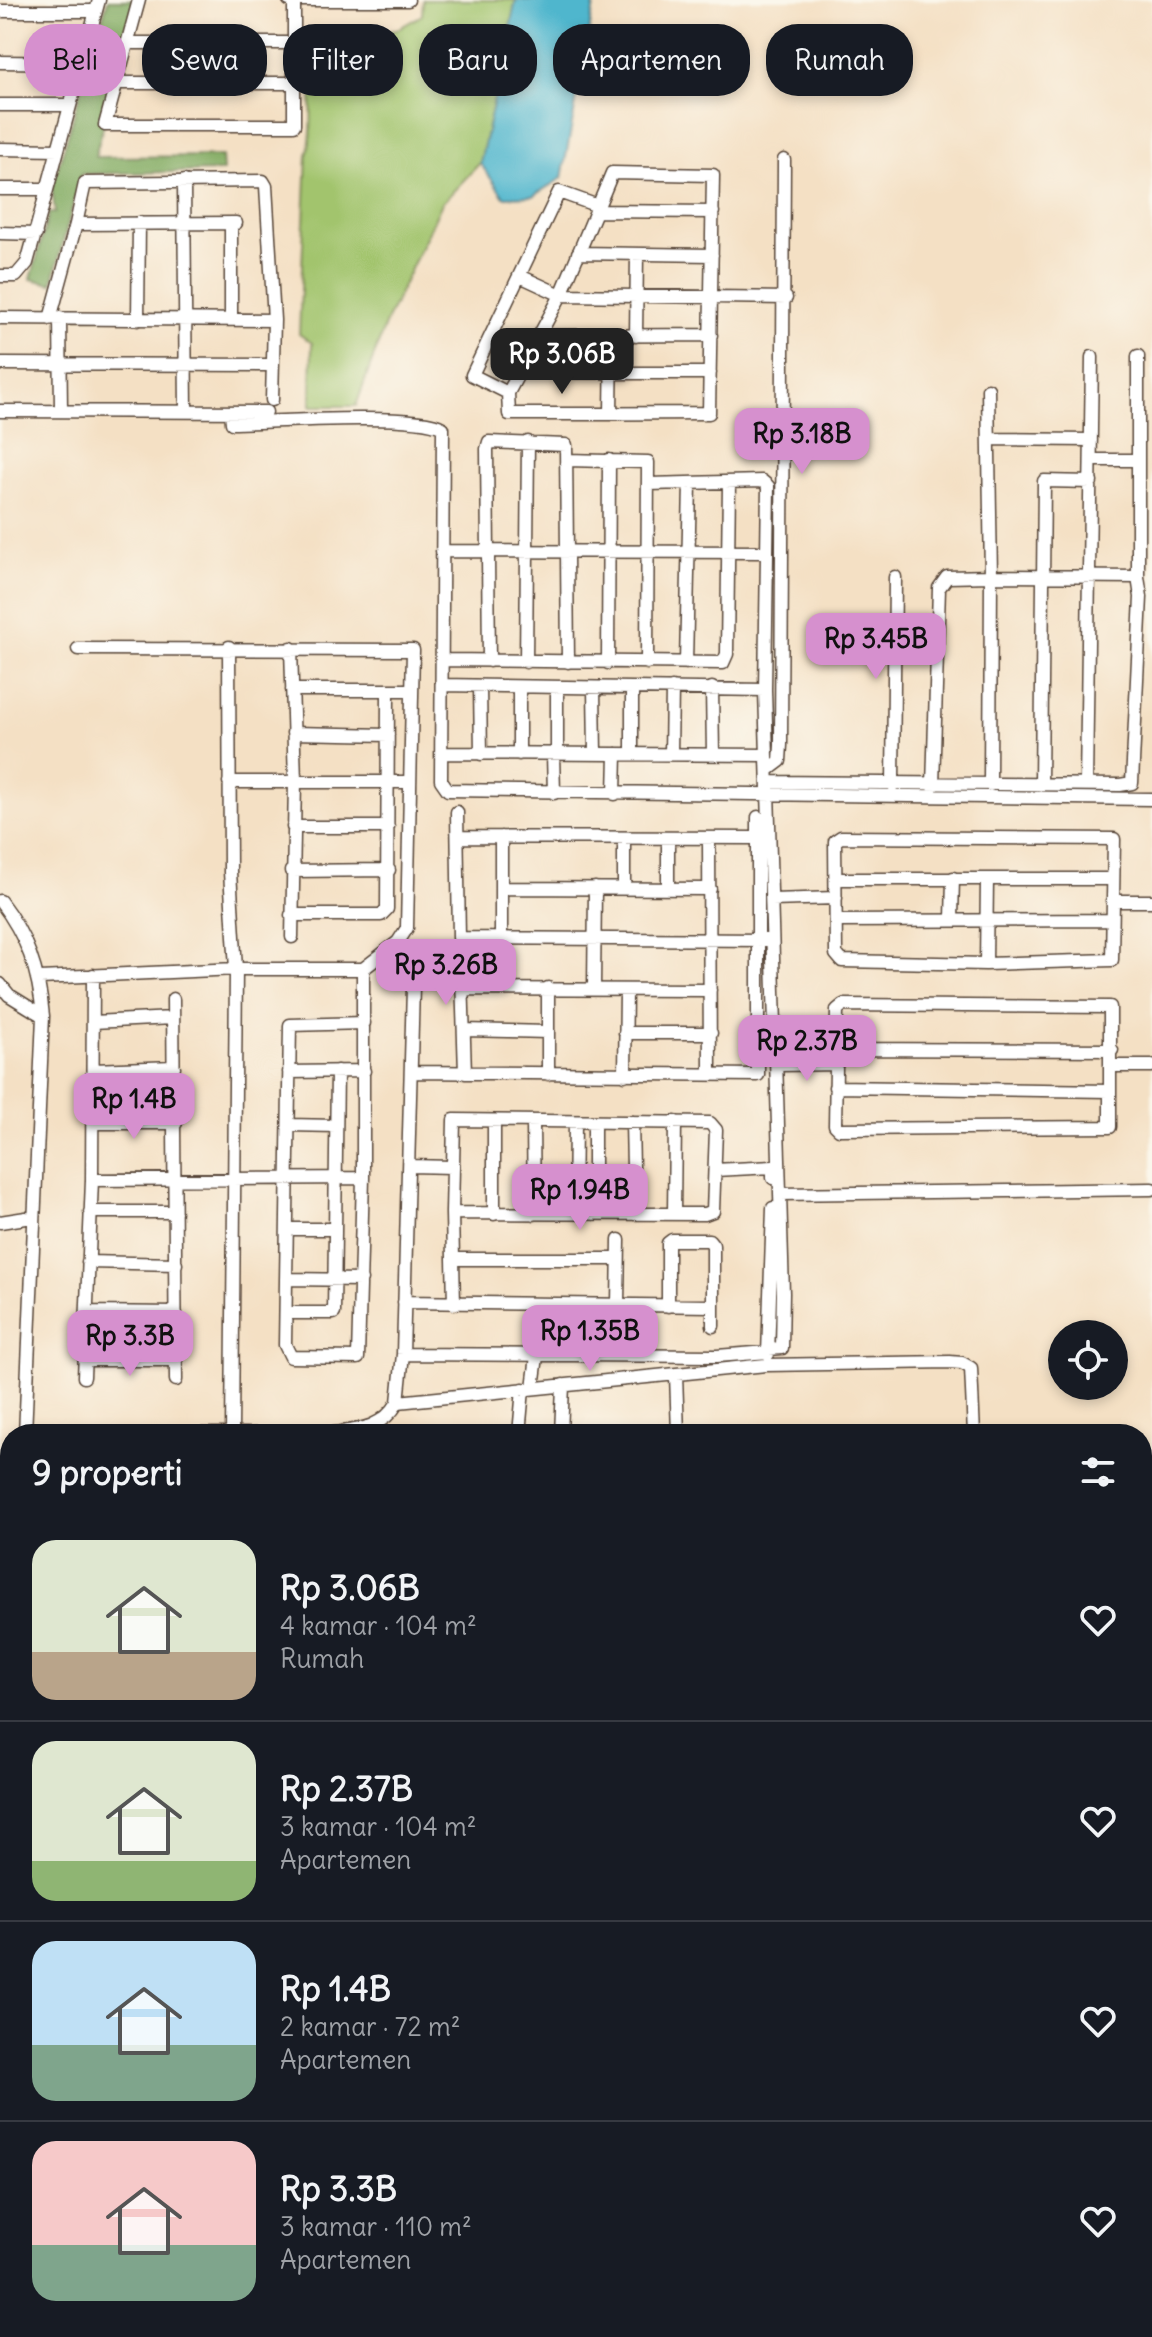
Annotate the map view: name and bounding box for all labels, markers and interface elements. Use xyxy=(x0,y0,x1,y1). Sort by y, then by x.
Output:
chip: Beli xyxy=(24,24,126,96)
chip: Sewa xyxy=(142,24,267,96)
chip: Filter xyxy=(283,24,403,96)
chip: Baru xyxy=(419,24,537,96)
chip: Apartemen xyxy=(553,24,750,96)
chip: Rumah xyxy=(766,24,913,96)
pin: Rp 3.06B xyxy=(479,328,645,396)
text: Rp 3.06B xyxy=(509,337,615,370)
pin: Rp 3.18B xyxy=(719,408,885,476)
text: Rp 3.18B xyxy=(753,417,851,450)
pin: Rp 3.45B xyxy=(793,613,959,681)
text: Rp 3.45B xyxy=(824,622,928,655)
pin: Rp 3.26B xyxy=(363,939,529,1007)
text: Rp 3.26B xyxy=(394,948,498,981)
pin: Rp 2.37B xyxy=(724,1015,890,1083)
text: Rp 2.37B xyxy=(756,1024,858,1057)
pin: Rp 1.4B xyxy=(60,1073,208,1141)
text: Rp 1.4B xyxy=(92,1082,176,1115)
pin: Rp 1.94B xyxy=(497,1164,663,1232)
text: Rp 1.94B xyxy=(530,1173,630,1206)
pin: Rp 1.35B xyxy=(507,1305,673,1373)
pin: Rp 3.3B xyxy=(56,1310,204,1378)
text: Rp 1.35B xyxy=(540,1314,640,1347)
text: Rp 3.3B xyxy=(85,1319,175,1352)
map controls xyxy=(1048,1320,1128,1400)
button: locate xyxy=(1048,1320,1128,1400)
icon: filters xyxy=(1076,1450,1120,1494)
text: 9 properti xyxy=(32,1451,182,1494)
text: Rp 3.06B xyxy=(280,1566,420,1609)
icon: home xyxy=(96,1572,192,1668)
icon: heart xyxy=(1076,1598,1120,1642)
text: 4 kamar · 104 m² xyxy=(280,1609,477,1642)
text: Rumah xyxy=(280,1642,364,1675)
text: Rp 2.37B xyxy=(280,1767,413,1810)
icon: home xyxy=(96,1773,192,1869)
icon: heart xyxy=(1076,1799,1120,1843)
text: 3 kamar · 104 m² xyxy=(280,1810,476,1843)
text: Apartemen xyxy=(280,1843,411,1876)
text: Rp 1.4B xyxy=(280,1967,391,2010)
icon: home xyxy=(96,1973,192,2069)
icon: heart xyxy=(1076,1999,1120,2043)
text: 2 kamar · 72 m² xyxy=(280,2010,460,2043)
text: Apartemen xyxy=(280,2043,411,2076)
text: Rp 3.3B xyxy=(280,2167,397,2210)
icon: home xyxy=(96,2173,192,2269)
icon: heart xyxy=(1076,2199,1120,2243)
text: 3 kamar · 110 m² xyxy=(280,2210,472,2243)
text: Apartemen xyxy=(280,2243,411,2276)

